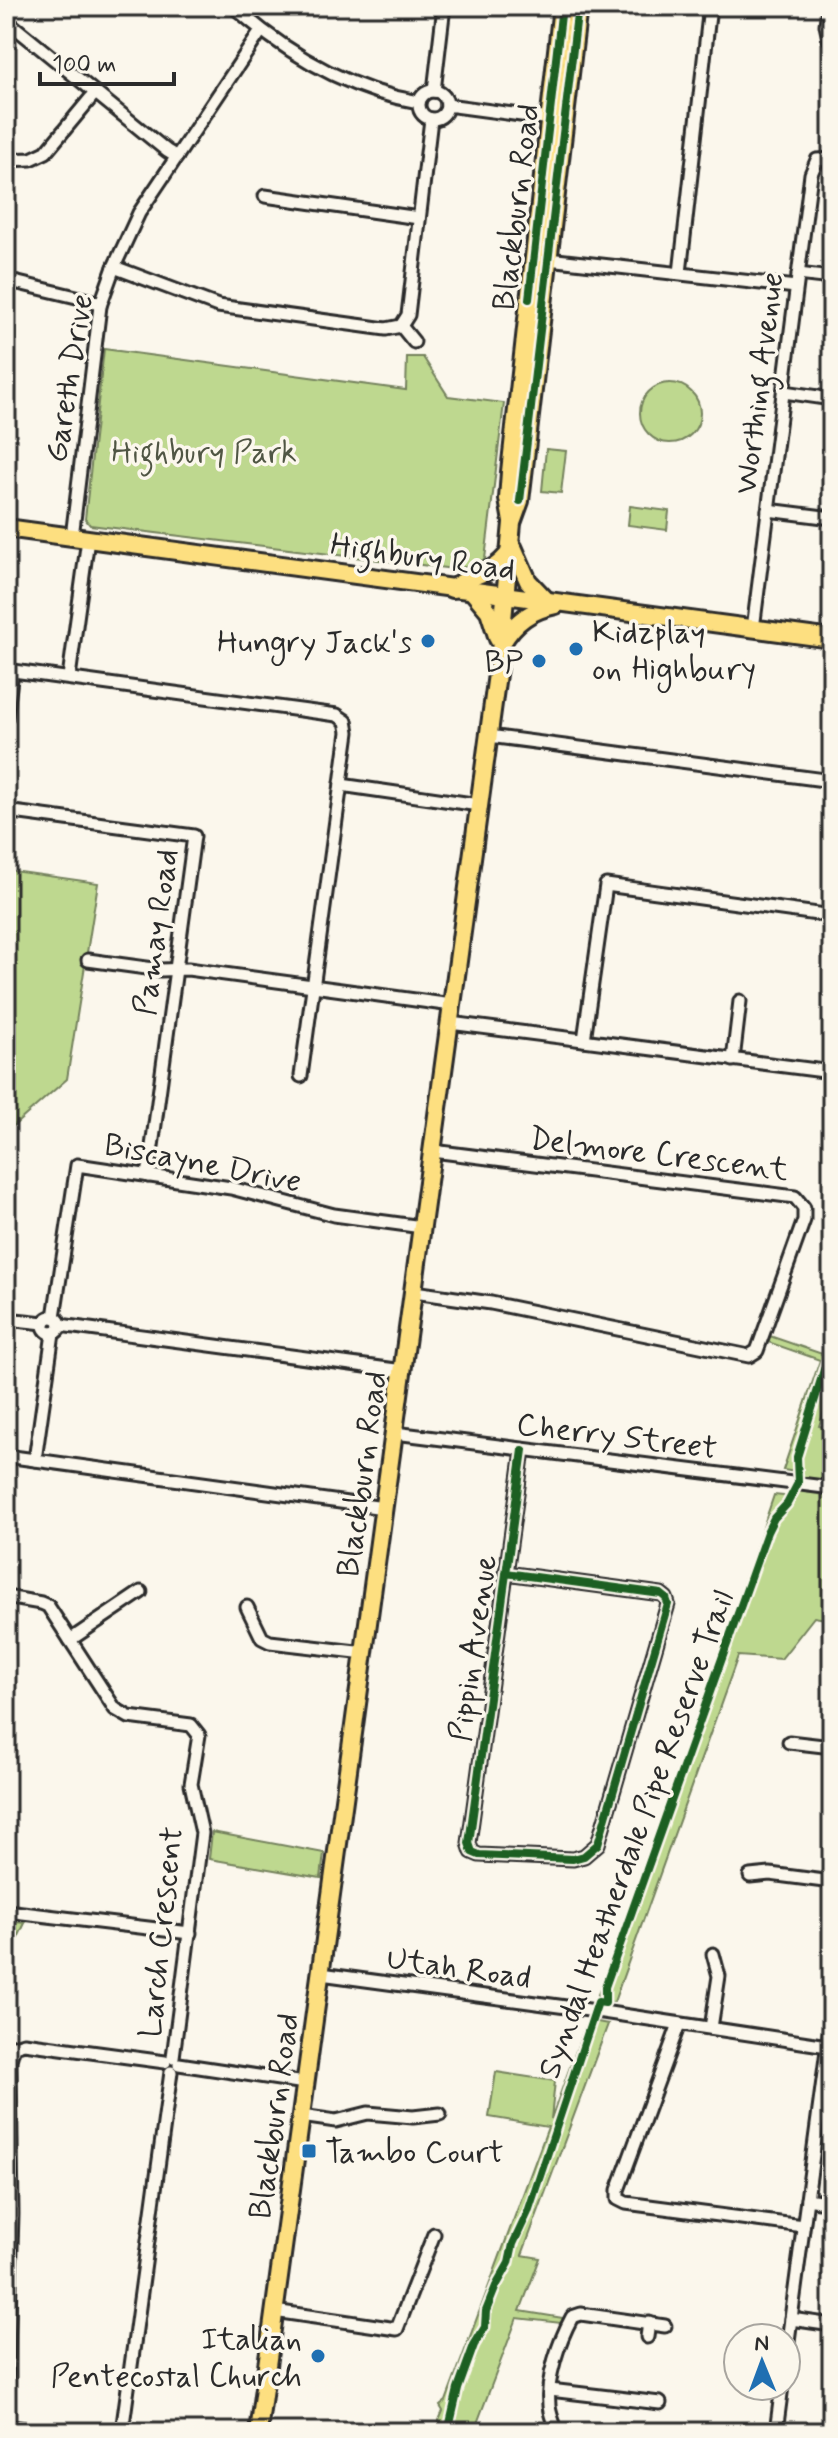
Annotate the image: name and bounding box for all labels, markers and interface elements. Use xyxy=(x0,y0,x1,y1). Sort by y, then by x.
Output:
scale bar xyxy=(40,36,174,86)
text: 100 m xyxy=(52,50,116,81)
street label: Blackburn Road xyxy=(483,102,550,313)
street label: Worthing Avenue xyxy=(726,270,797,497)
street label: Gareth Drive xyxy=(36,291,104,466)
park label: Highbury Park xyxy=(111,432,297,477)
street label: Highbury Road xyxy=(327,524,518,595)
place label: Kidzplay on Highbury xyxy=(592,612,756,693)
place label: Hungry Jack's xyxy=(217,622,412,666)
marker: Hungry Jack's xyxy=(419,632,437,650)
marker: Kidzplay on Highbury xyxy=(567,640,585,658)
place label: BP xyxy=(484,642,523,684)
marker: BP xyxy=(530,652,548,670)
street label: Pamay Road xyxy=(125,846,189,1018)
street label: Delmore Crescent xyxy=(527,1118,791,1192)
street label: Biscayne Drive xyxy=(100,1124,305,1204)
street label: Blackburn Road xyxy=(328,1369,398,1580)
street label: Cherry Street xyxy=(514,1404,719,1470)
street label: Pippin Avenue xyxy=(440,1552,508,1744)
street label: Syndal Heatherdale Pipe Reserve Trail xyxy=(529,1585,745,2084)
street label: Larch Crescent xyxy=(130,1825,194,2040)
street label: Utah Road xyxy=(384,1938,534,2000)
street label: Blackburn Road xyxy=(240,2011,310,2222)
place label: Tambo Court xyxy=(325,2132,504,2174)
marker: Tambo Court xyxy=(300,2142,318,2160)
place label: Italian Pentecostal Church xyxy=(51,2319,302,2398)
north arrow xyxy=(722,2322,802,2402)
text: N xyxy=(754,2330,769,2358)
marker: Italian Pentecostal Church xyxy=(309,2347,327,2365)

